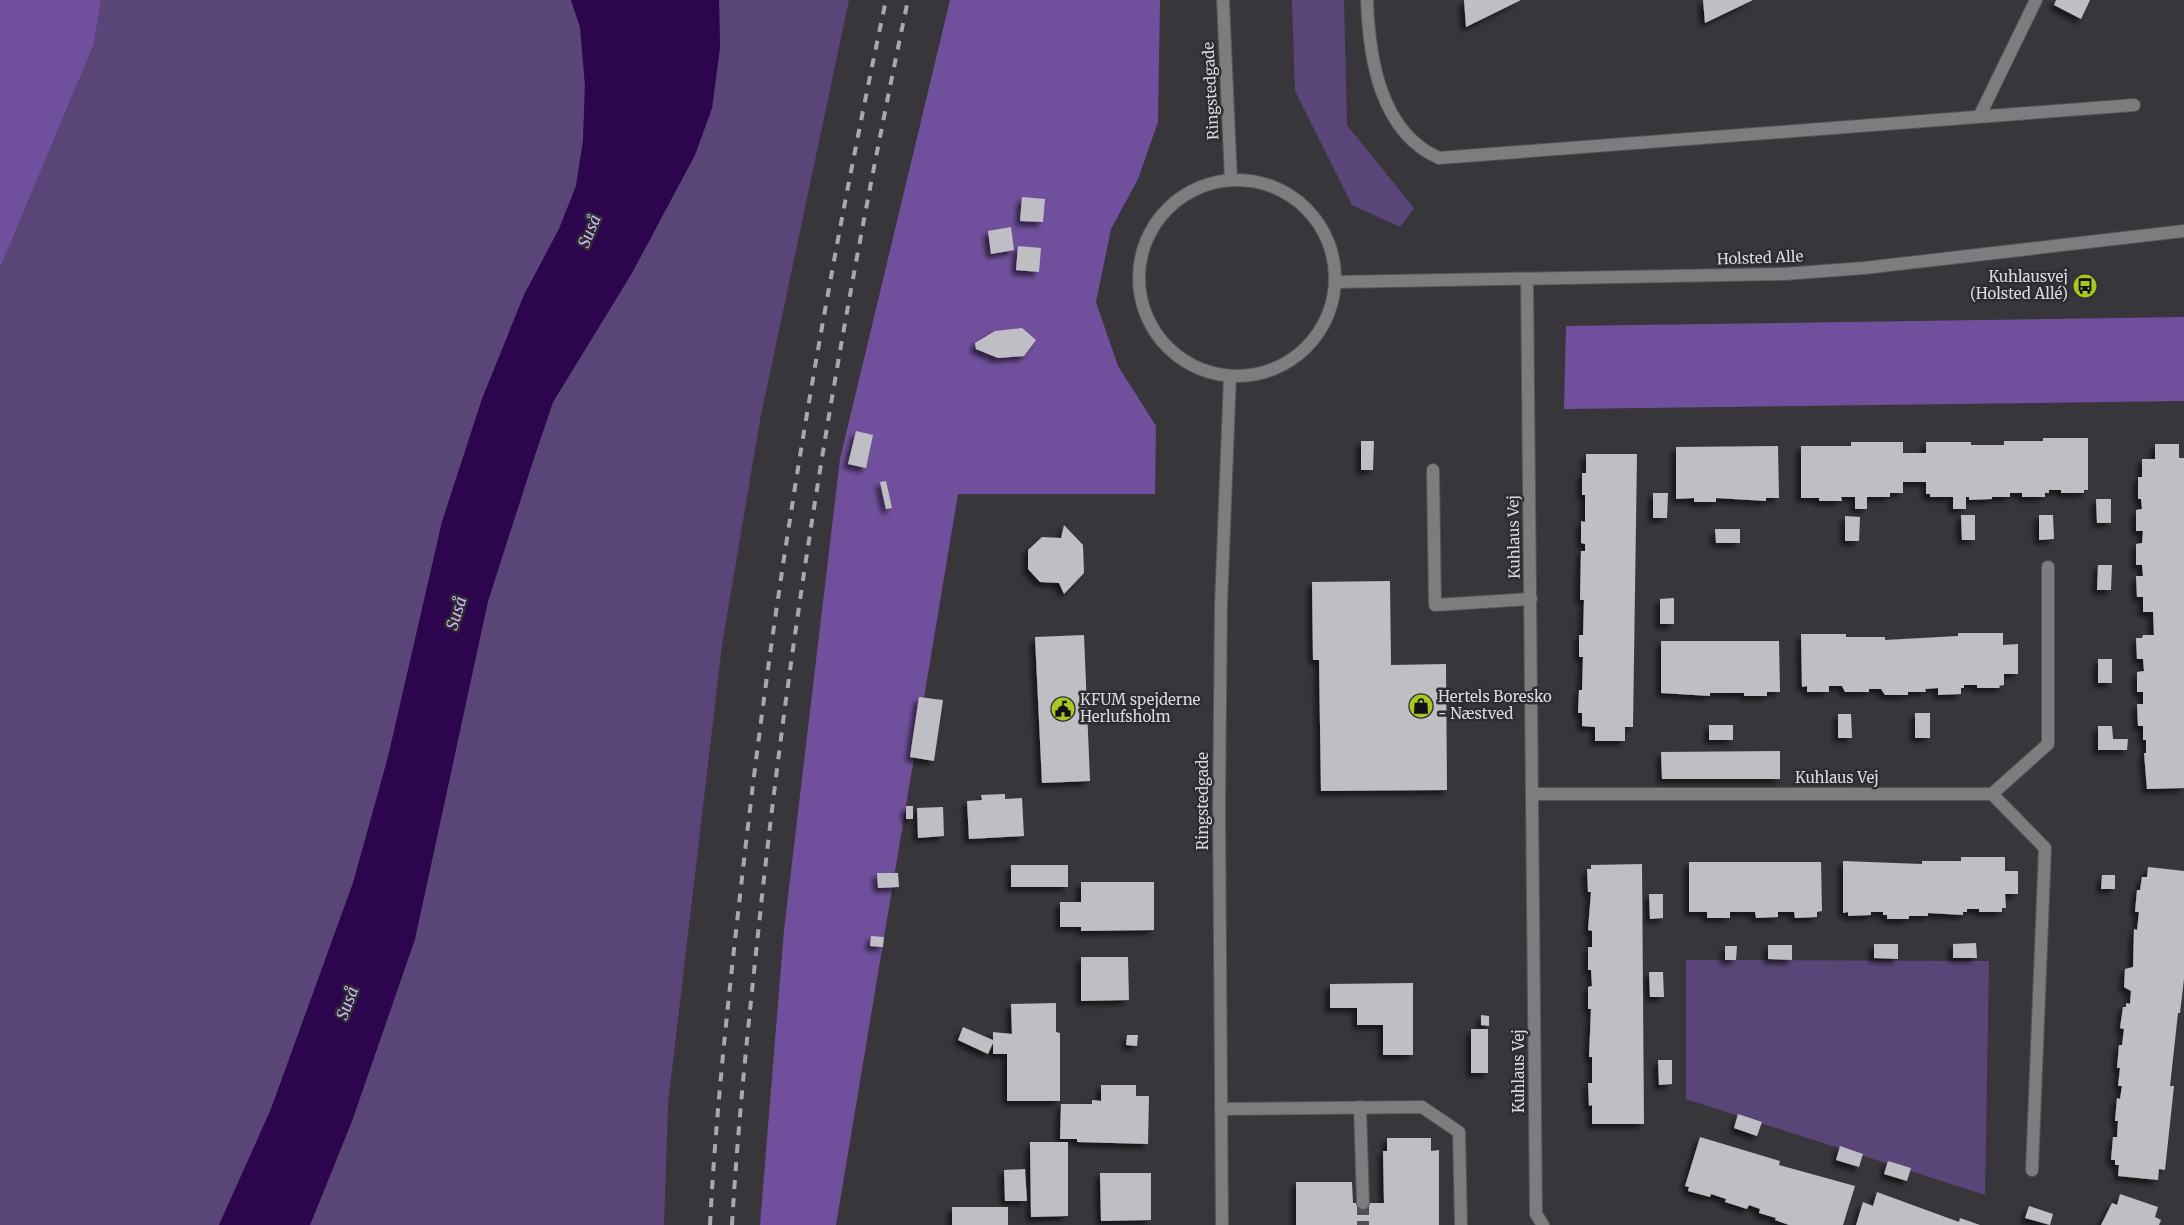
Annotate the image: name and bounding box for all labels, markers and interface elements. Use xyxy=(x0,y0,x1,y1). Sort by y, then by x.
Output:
street label: Ringstedgade xyxy=(1198,41,1223,141)
water label: Suså xyxy=(573,212,605,250)
street label: Holsted Alle xyxy=(1716,246,1804,269)
place label: Kuhlausvej (Holsted Allé) xyxy=(1970,267,2068,303)
bus stop icon: Kuhlausvej (Holsted Allé) xyxy=(2072,273,2098,299)
street label: Kuhlaus Vej xyxy=(1503,495,1524,579)
water label: Suså xyxy=(442,594,470,632)
place label: Hertels Boresko - Næstved xyxy=(1438,687,1552,723)
place label: KFUM spejderne Herlufsholm xyxy=(1080,690,1201,726)
shop icon: Hertels Boresko - Næstved xyxy=(1408,693,1434,719)
public building icon: KFUM spejderne Herlufsholm xyxy=(1050,696,1076,722)
street label: Ringstedgade xyxy=(1193,752,1212,850)
street label: Kuhlaus Vej xyxy=(1795,768,1879,787)
water label: Suså xyxy=(332,984,362,1022)
street label: Kuhlaus Vej xyxy=(1509,1029,1528,1113)

